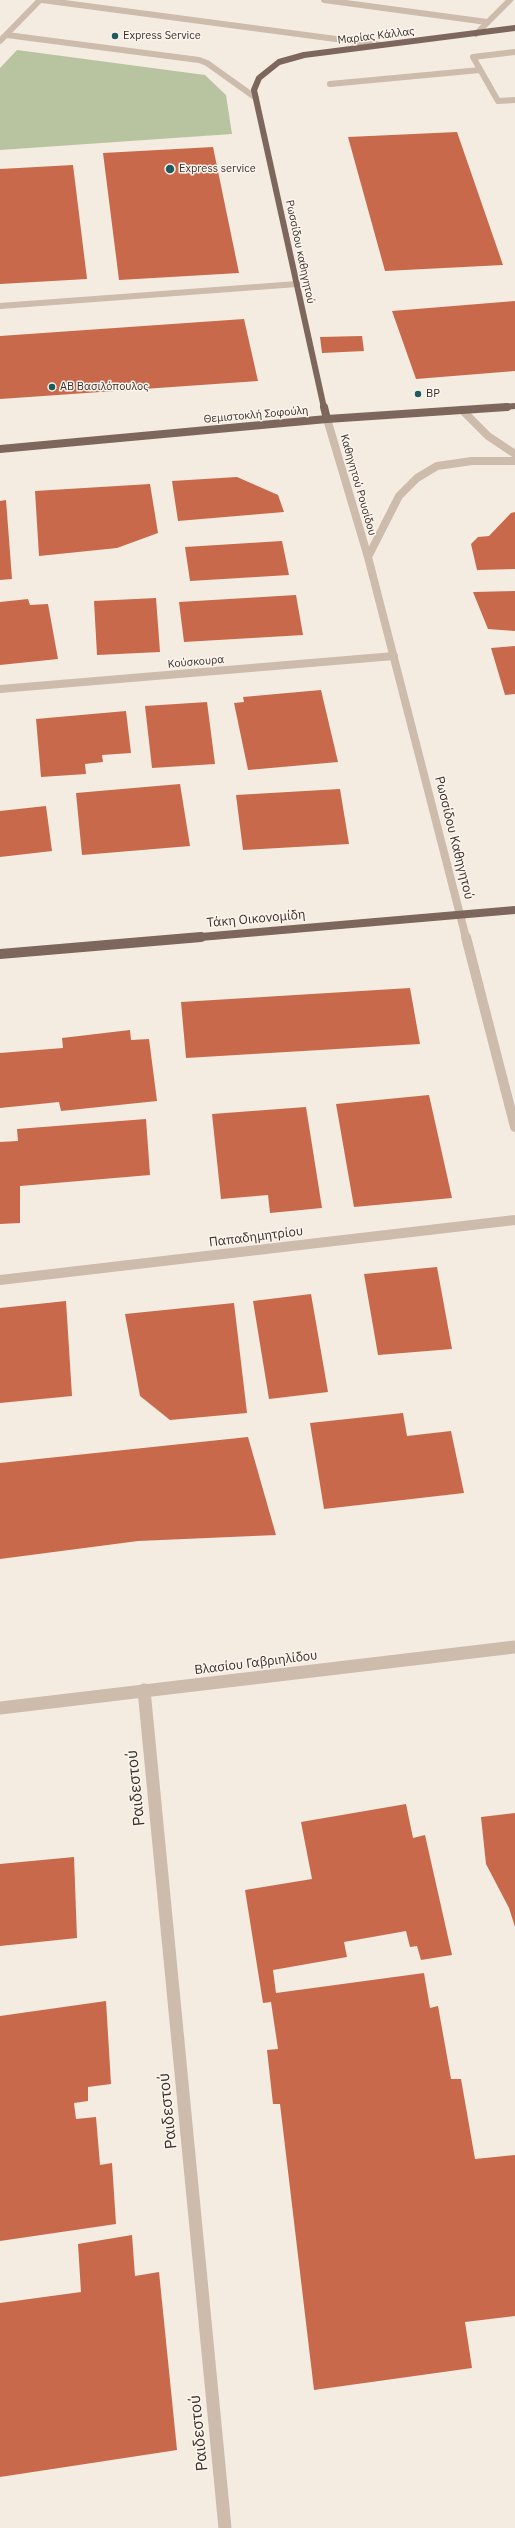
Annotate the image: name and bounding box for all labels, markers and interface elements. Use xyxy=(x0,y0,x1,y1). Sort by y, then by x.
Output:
street label: Μαρίας Κάλλας xyxy=(337,25,415,47)
place label: Express Service xyxy=(123,29,201,43)
marker: Express Service xyxy=(110,31,120,41)
place label: Express service xyxy=(179,162,256,176)
marker: Express service xyxy=(164,163,176,175)
street label: Ρωσσίδου καθηγητού xyxy=(283,199,317,305)
place label: ΑΒ Βασιλόπουλος xyxy=(60,380,148,394)
marker: ΑΒ Βασιλόπουλος xyxy=(47,382,57,392)
place label: BP xyxy=(426,387,440,401)
marker: BP xyxy=(413,389,423,399)
street label: Θεμιστοκλή Σοφούλη xyxy=(203,404,309,426)
street label: Καθηγητού Ρουσίδου xyxy=(337,433,379,537)
street label: Κούσκουρα xyxy=(167,653,225,671)
street label: Ρωσσίδου Καθηγητού xyxy=(431,775,477,901)
street label: Τάκη Οικονομίδη xyxy=(206,907,306,931)
street label: Παπαδημητρίου xyxy=(208,1223,304,1251)
street label: Βλασίου Γαβριηλίδου xyxy=(194,1648,318,1678)
street label: Ραιδεστού xyxy=(122,1749,150,1827)
street label: Ραιδεστού xyxy=(154,2072,182,2150)
street label: Ραιδεστού xyxy=(185,2394,213,2472)

